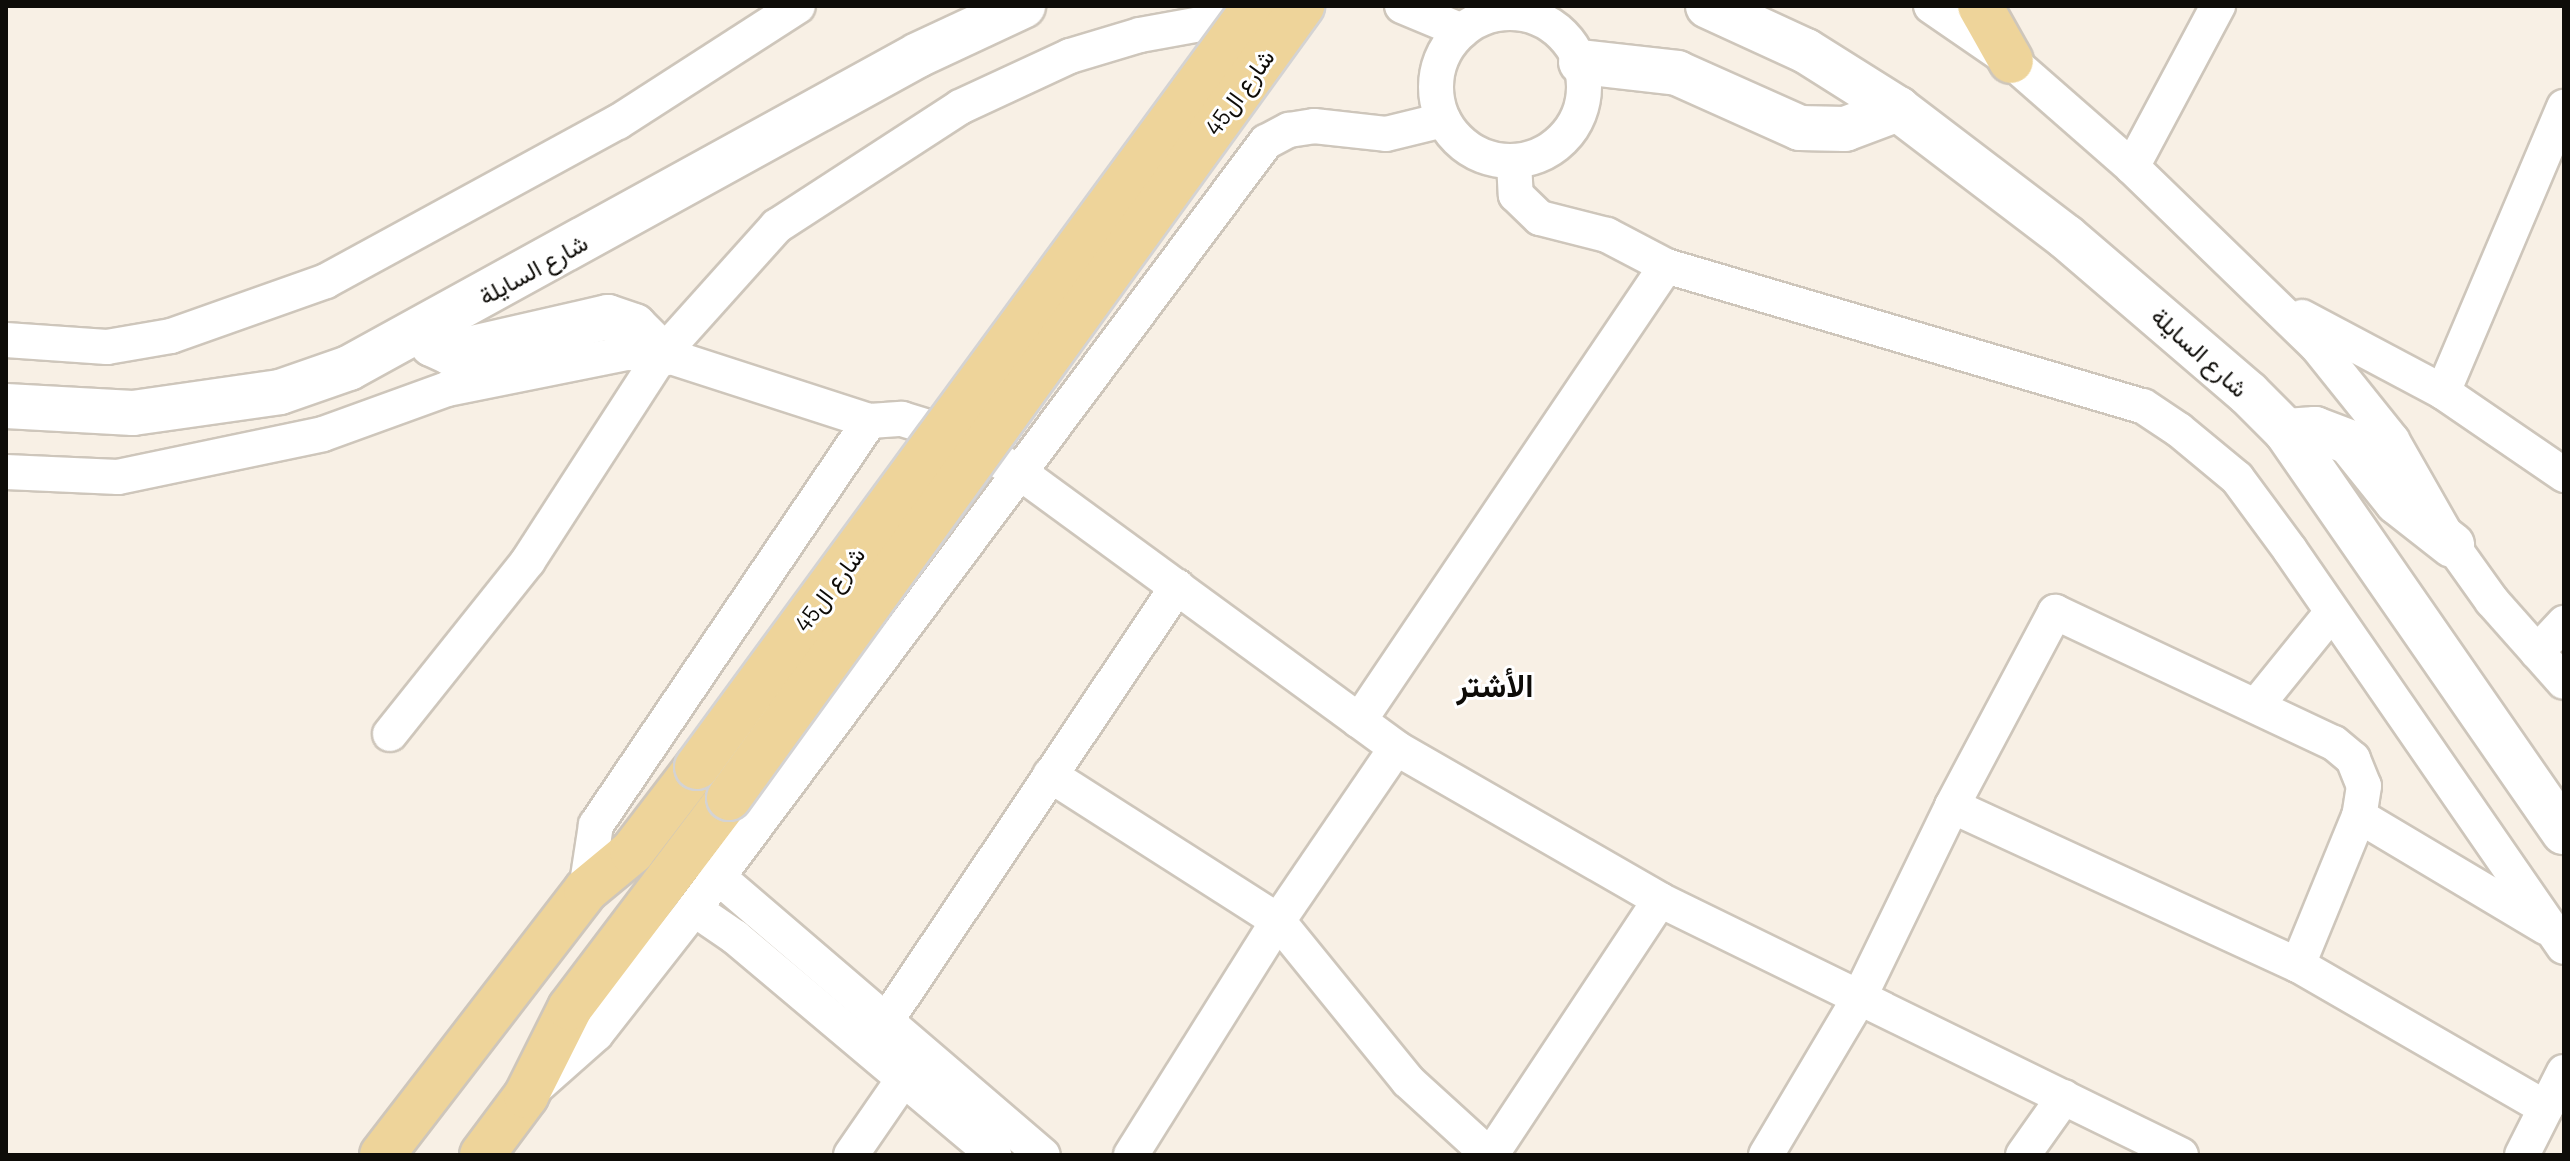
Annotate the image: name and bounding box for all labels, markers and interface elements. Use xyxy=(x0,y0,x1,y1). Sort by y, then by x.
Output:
street label: شارع ال45 xyxy=(1198,43,1280,141)
street label: شارع السايلة xyxy=(474,227,592,311)
street label: شارع السايلة xyxy=(2146,301,2254,403)
street label: شارع ال45 xyxy=(788,541,870,637)
district label: الأشتر xyxy=(1457,665,1533,703)

